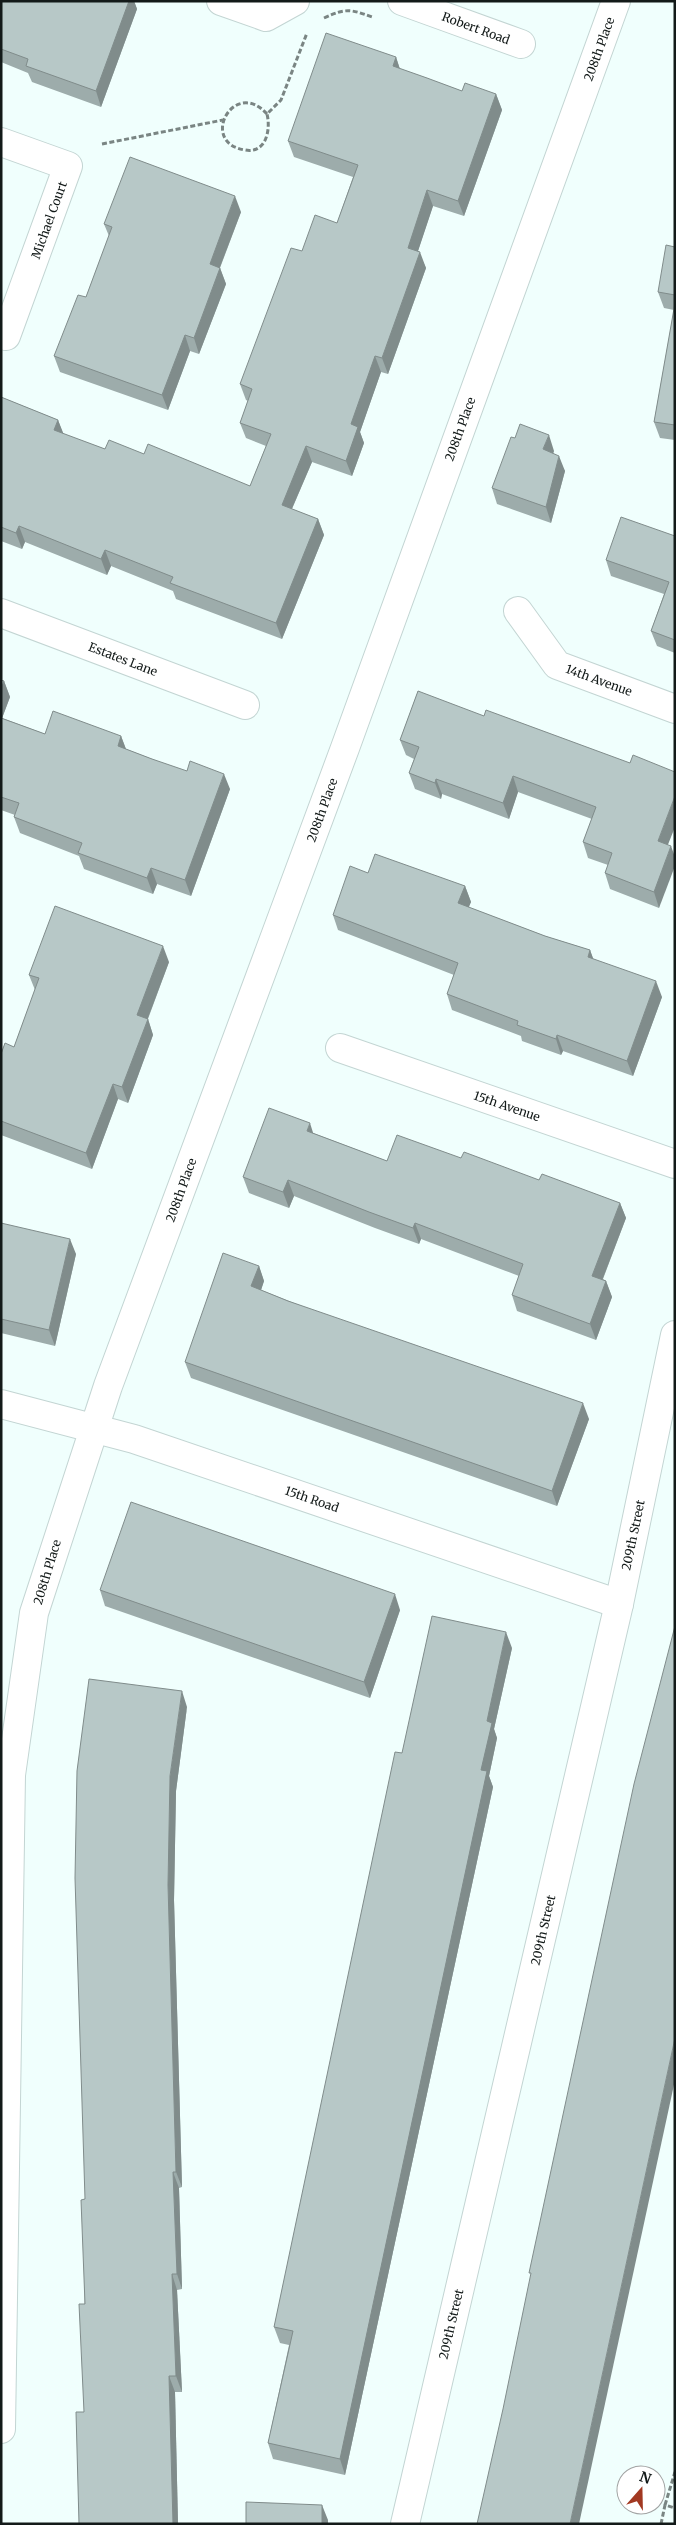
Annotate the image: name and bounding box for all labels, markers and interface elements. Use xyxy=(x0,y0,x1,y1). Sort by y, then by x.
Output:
street label: Robert Road xyxy=(440,9,512,47)
street label: 208th Place xyxy=(580,15,618,83)
street label: Michael Court xyxy=(28,179,70,261)
street label: 208th Place xyxy=(441,395,479,463)
street label: Estates Lane xyxy=(86,639,160,679)
street label: 14th Avenue xyxy=(564,661,634,699)
street label: 208th Place xyxy=(303,776,341,844)
street label: 15th Avenue xyxy=(472,1088,542,1124)
street label: 208th Place xyxy=(162,1156,200,1224)
street label: 15th Road xyxy=(283,1483,341,1515)
street label: 209th Street xyxy=(618,1498,648,1572)
street label: 208th Place xyxy=(30,1538,64,1606)
street label: 209th Street xyxy=(528,1893,558,1967)
street label: 209th Street xyxy=(436,2287,466,2361)
north arrow xyxy=(616,2465,666,2515)
text: N xyxy=(637,2467,654,2488)

